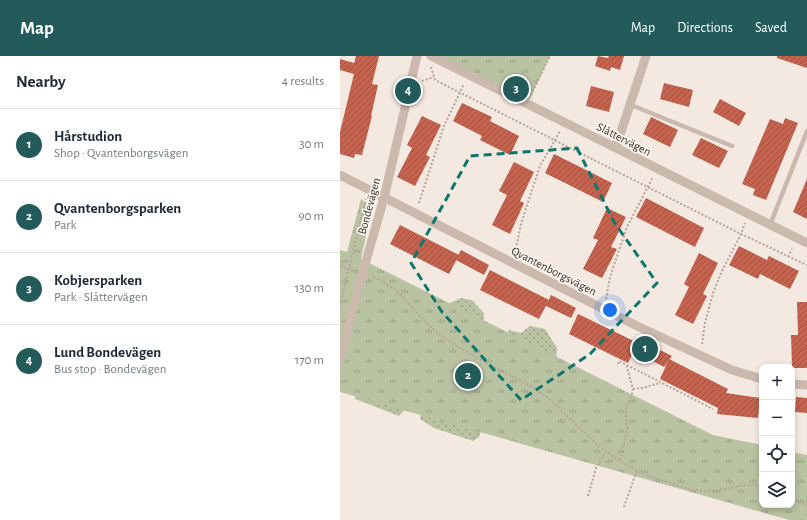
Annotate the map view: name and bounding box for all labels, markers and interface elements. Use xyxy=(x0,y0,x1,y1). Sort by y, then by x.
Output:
text: Map xyxy=(20,19,54,38)
text: Map xyxy=(631,21,655,35)
text: Directions xyxy=(677,21,733,35)
text: Saved xyxy=(755,21,787,35)
text: Nearby xyxy=(16,73,66,90)
pin: 3 xyxy=(503,74,529,104)
text: 4 results xyxy=(282,75,324,88)
pin: 4 xyxy=(395,76,421,106)
street label: Slåttervägen xyxy=(595,120,653,158)
text: Hårstudion xyxy=(54,129,122,144)
text: 1 xyxy=(27,138,31,151)
text: 30 m xyxy=(299,138,324,151)
text: Shop · Qvantenborgsvägen xyxy=(54,147,189,160)
street label: Bondevägen xyxy=(356,176,382,236)
text: Qvantenborgsparken xyxy=(54,201,181,216)
text: 2 xyxy=(26,210,32,223)
text: 90 m xyxy=(298,210,324,223)
text: Park xyxy=(54,219,76,232)
street label: Qvantenborgsvägen xyxy=(509,244,598,298)
text: Kobjersparken xyxy=(54,273,142,288)
text: 3 xyxy=(26,282,32,295)
text: 130 m xyxy=(295,282,324,295)
text: Park · Slåttervägen xyxy=(54,291,148,304)
your location xyxy=(600,300,620,320)
pin: 1 xyxy=(632,334,658,364)
text: Lund Bondevägen xyxy=(54,345,161,360)
text: 4 xyxy=(26,354,32,367)
text: 170 m xyxy=(295,354,324,367)
pin: 2 xyxy=(455,361,481,391)
text: Bus stop · Bondevägen xyxy=(54,363,166,376)
map controls xyxy=(759,364,795,508)
button: + xyxy=(759,364,795,400)
button: − xyxy=(759,400,795,436)
button: locate xyxy=(759,436,795,472)
button: layers xyxy=(759,472,795,508)

